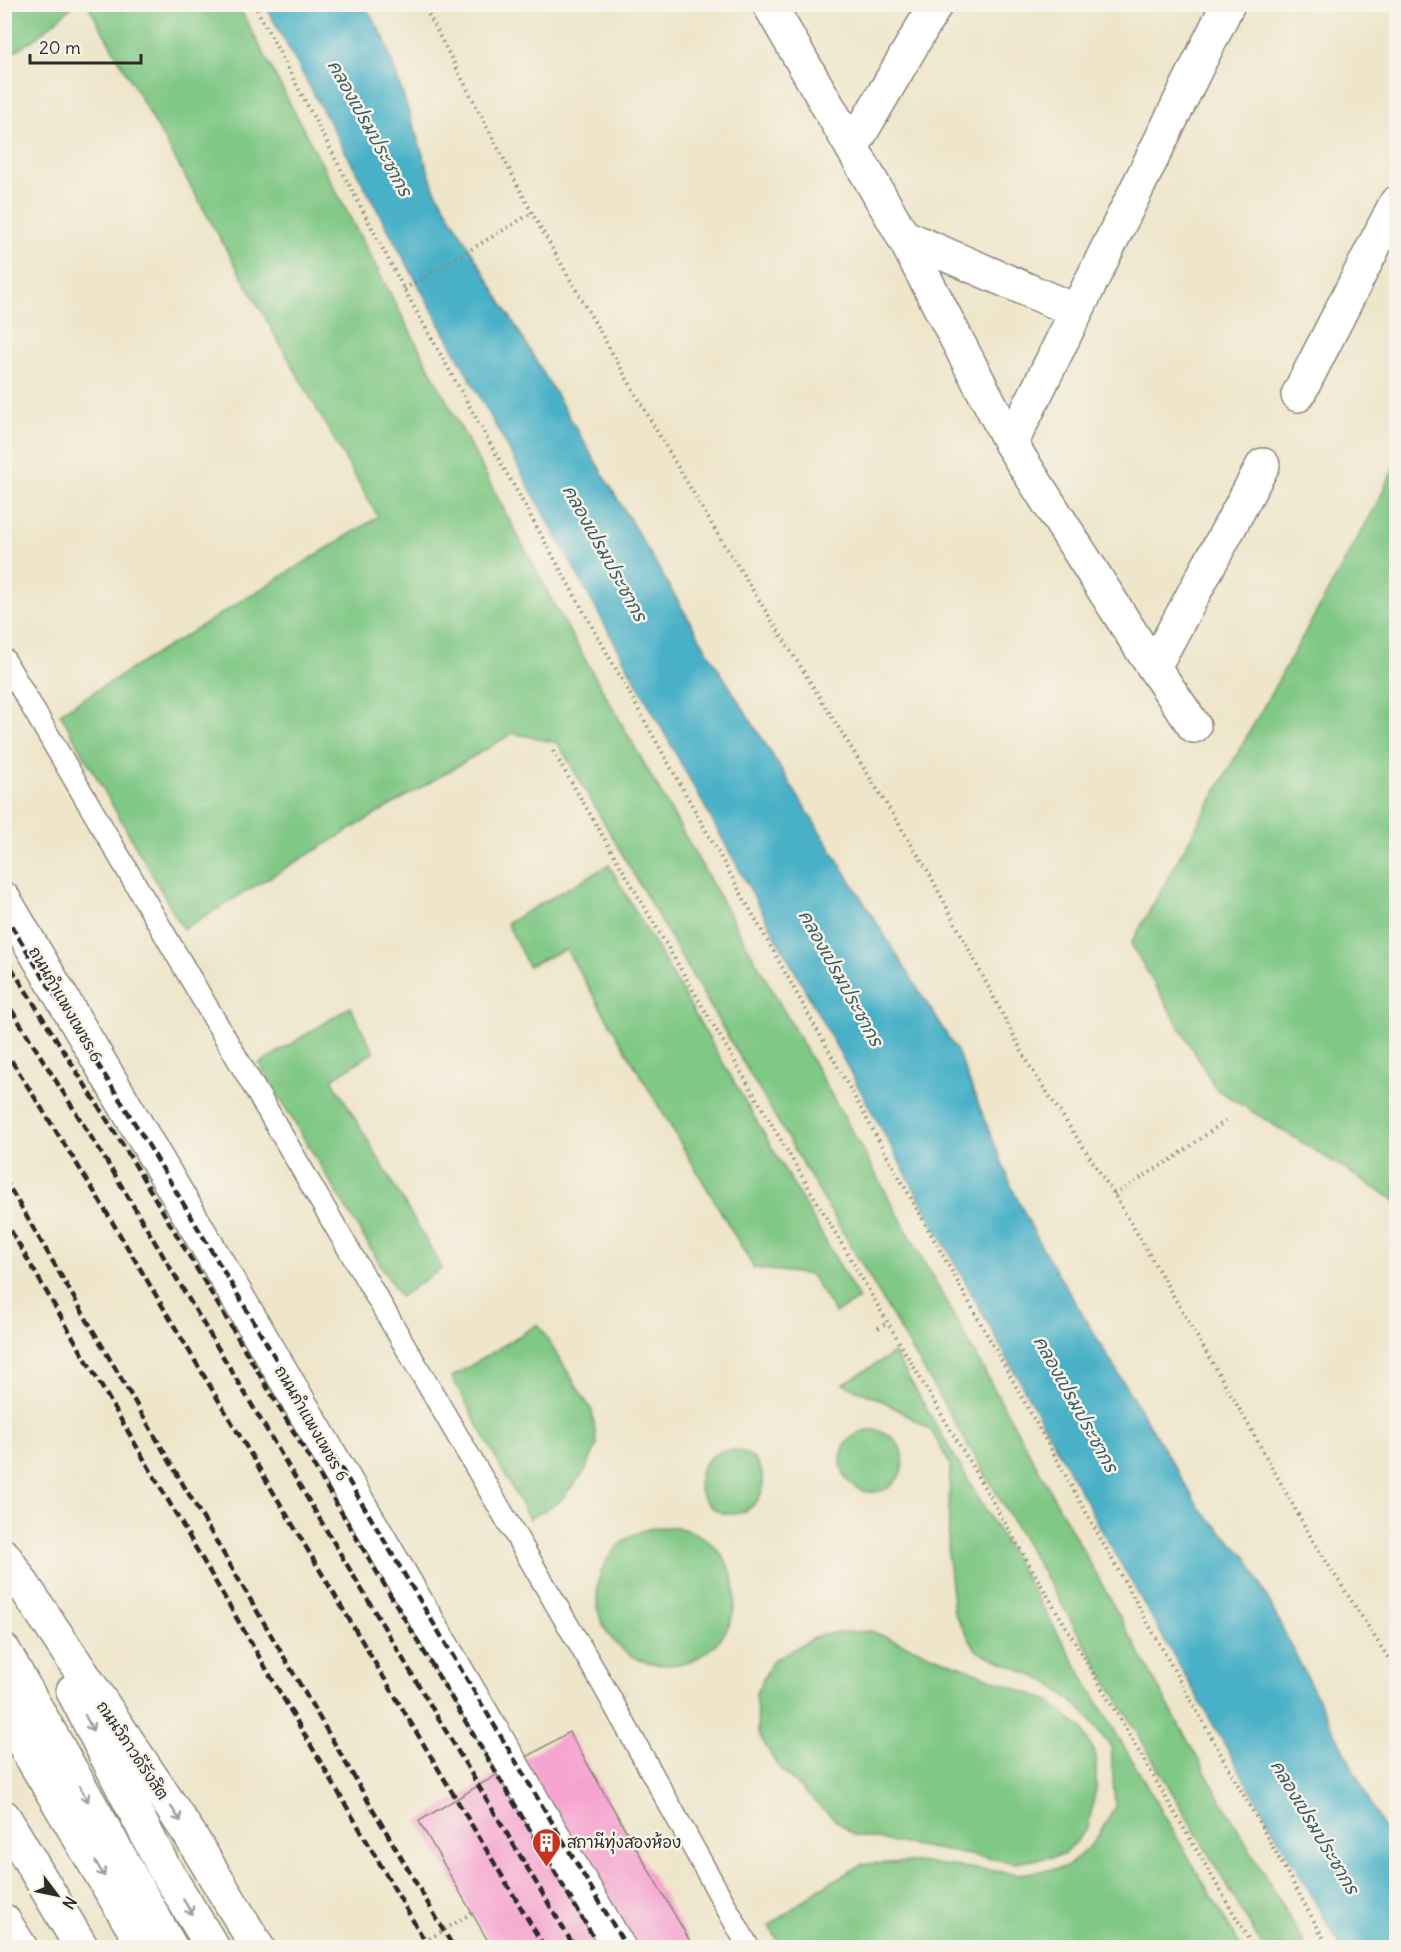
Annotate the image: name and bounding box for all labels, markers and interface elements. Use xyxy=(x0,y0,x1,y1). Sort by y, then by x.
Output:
scale bar xyxy=(30,27,141,65)
text: 20 m xyxy=(39,36,81,59)
water label: คลองเปรมประชากร xyxy=(323,56,418,202)
water label: คลองเปรมประชากร xyxy=(558,481,653,627)
water label: คลองเปรมประชากร xyxy=(794,906,889,1052)
street label: ถนนกำแพงเพชร 6 xyxy=(25,943,107,1065)
water label: คลองเปรมประชากร xyxy=(1029,1332,1124,1478)
street label: ถนนกำแพงเพชร 6 xyxy=(271,1362,353,1484)
street label: ถนนวิภาวดีรังสิต xyxy=(93,1697,173,1803)
one-way arrow xyxy=(84,1714,95,1732)
water label: คลองเปรมประชากร xyxy=(1266,1756,1365,1900)
one-way arrow xyxy=(78,1785,90,1802)
one-way arrow xyxy=(170,1806,182,1822)
building icon: สถานีทุ่งสองห้อง xyxy=(530,1826,562,1868)
place label: สถานีทุ่งสองห้อง xyxy=(567,1831,681,1855)
one-way arrow xyxy=(94,1860,106,1877)
north arrow xyxy=(27,1865,87,1925)
text: N xyxy=(58,1893,81,1913)
one-way arrow xyxy=(182,1898,194,1915)

